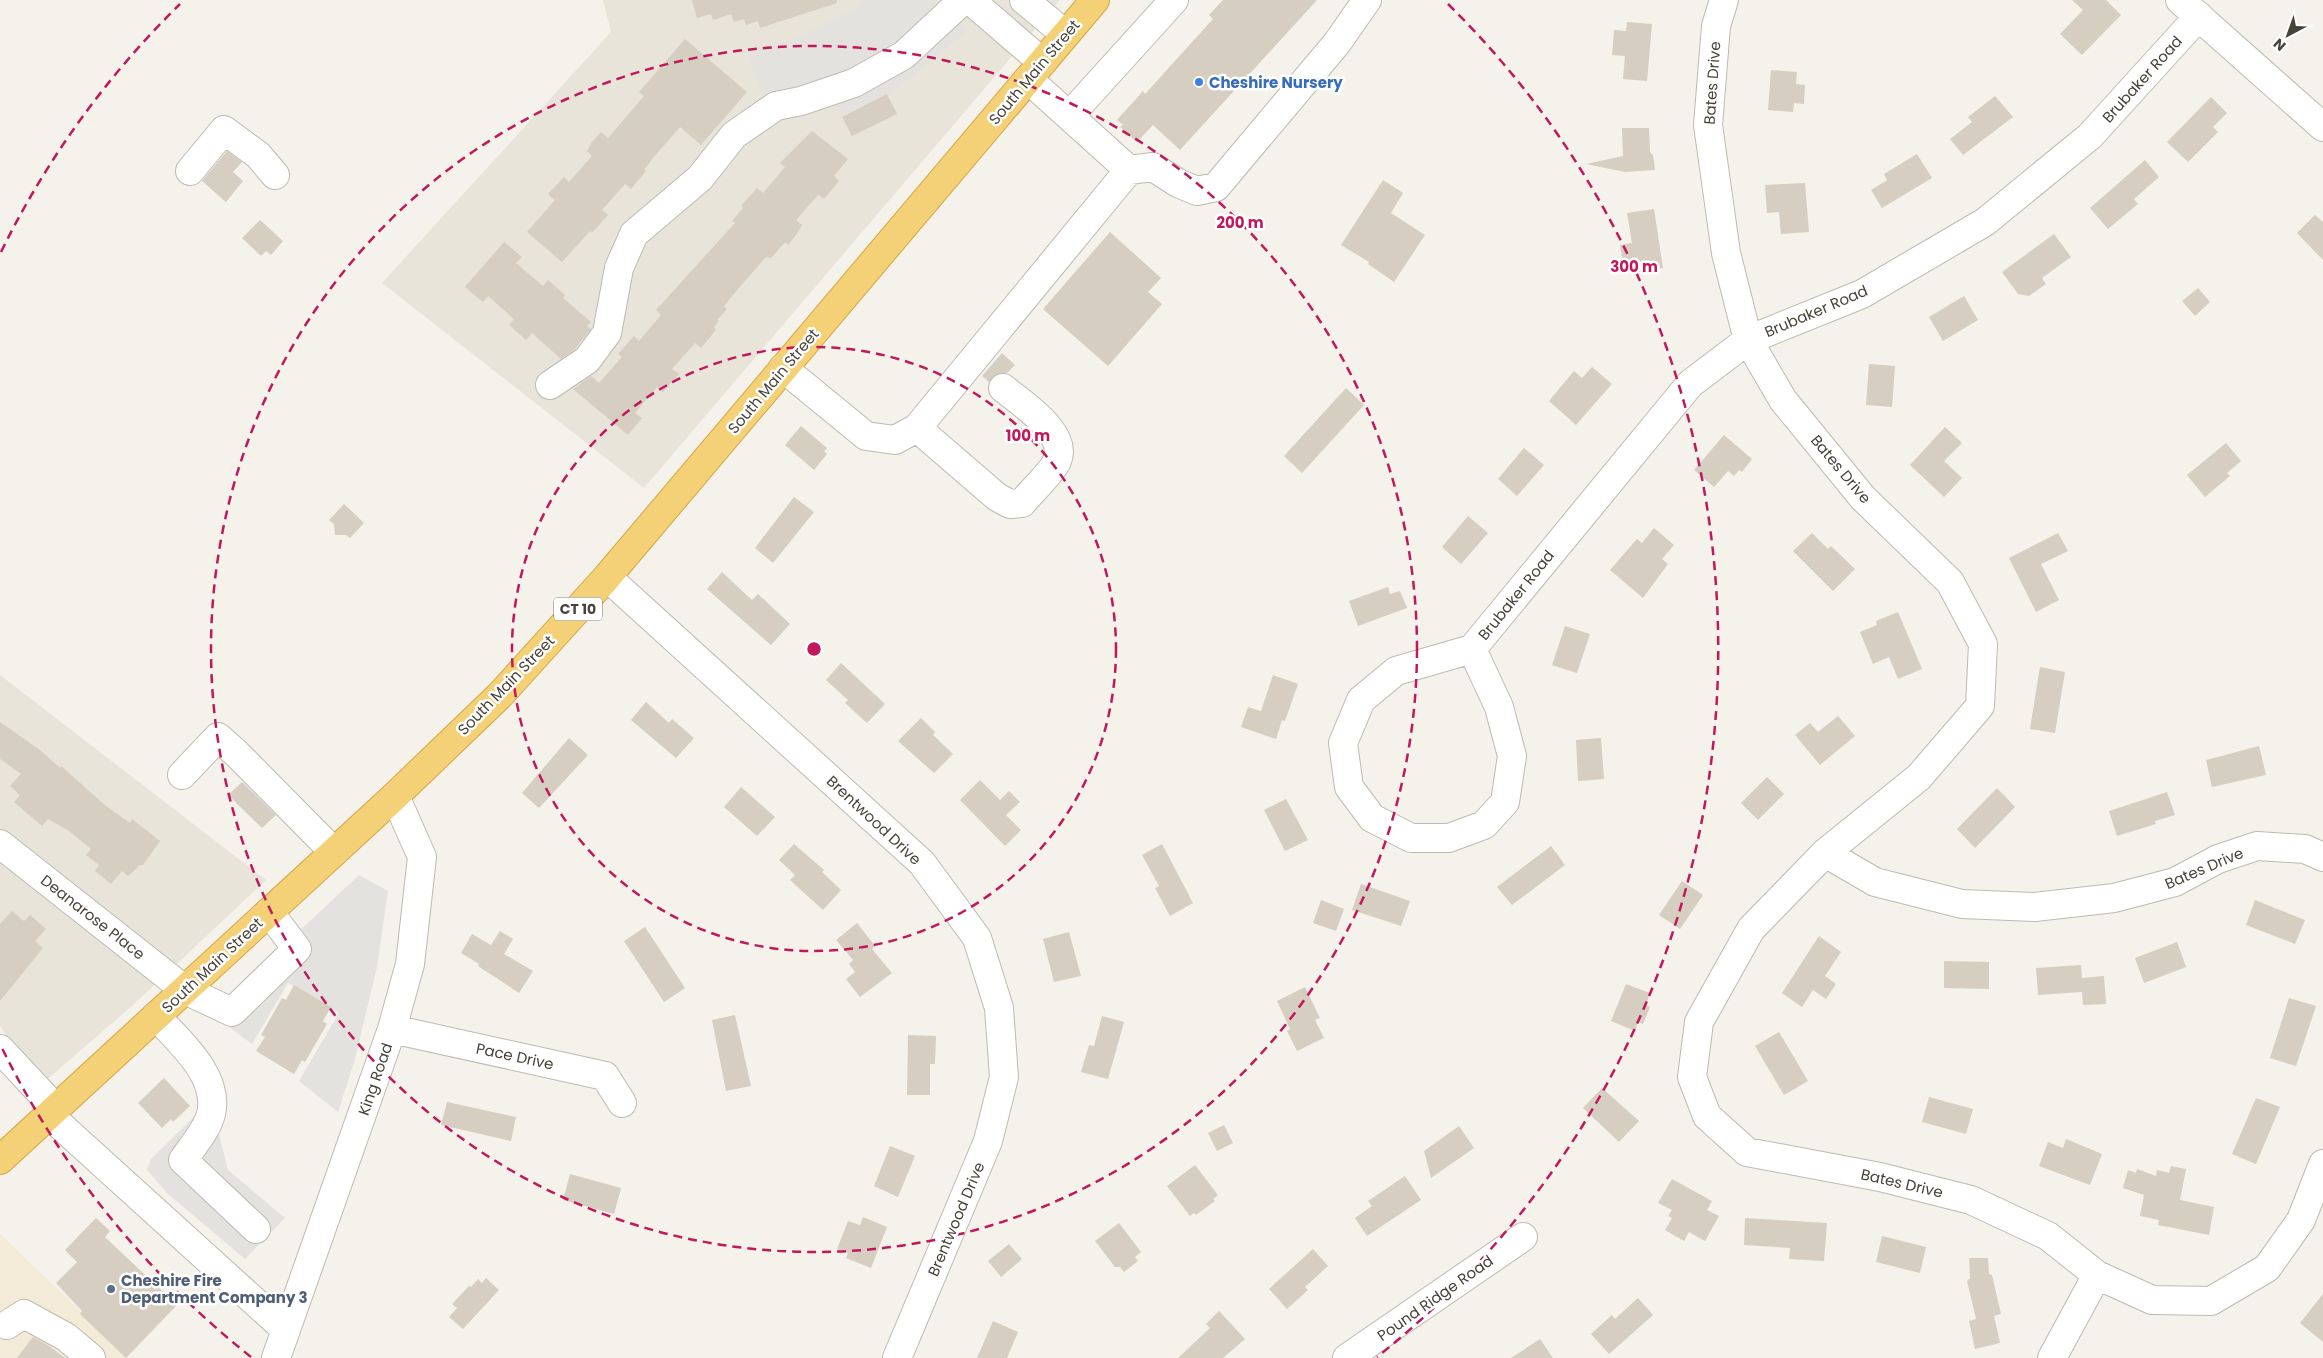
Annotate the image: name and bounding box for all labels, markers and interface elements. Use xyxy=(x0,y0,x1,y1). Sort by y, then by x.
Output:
north arrow xyxy=(2263,10,2313,60)
street label: South Main Street xyxy=(984,15,1084,129)
street label: Brubaker Road xyxy=(2097,31,2187,127)
text: N xyxy=(2269,34,2290,56)
street label: Bates Drive xyxy=(1699,41,1725,125)
place label: Cheshire Nursery xyxy=(1209,72,1343,93)
marker: Cheshire Nursery xyxy=(1193,76,1205,88)
text: 200 m xyxy=(1216,212,1264,233)
text: 300 m xyxy=(1610,256,1658,277)
street label: Brubaker Road xyxy=(1761,280,1871,342)
street label: South Main Street xyxy=(723,324,823,438)
text: 100 m xyxy=(1006,425,1050,446)
street label: Bates Drive xyxy=(1806,430,1876,508)
street label: Brubaker Road xyxy=(1473,546,1559,644)
road number: CT 10 xyxy=(554,598,602,620)
street label: South Main Street xyxy=(453,630,559,740)
centre of rings xyxy=(805,640,823,658)
street label: Brentwood Drive xyxy=(822,771,926,869)
street label: Bates Drive xyxy=(2161,842,2247,894)
street label: Deanarose Place xyxy=(36,870,150,964)
street label: South Main Street xyxy=(157,913,267,1017)
street label: Pace Drive xyxy=(474,1038,556,1074)
street label: King Road xyxy=(353,1040,397,1118)
street label: Brentwood Drive xyxy=(922,1159,990,1279)
street label: Bates Drive xyxy=(1859,1163,1945,1203)
street label: Pound Ridge Road xyxy=(1373,1250,1497,1346)
place label: Cheshire Fire Department Company 3 xyxy=(121,1270,308,1308)
marker: Cheshire Fire Department Company 3 xyxy=(105,1283,117,1295)

